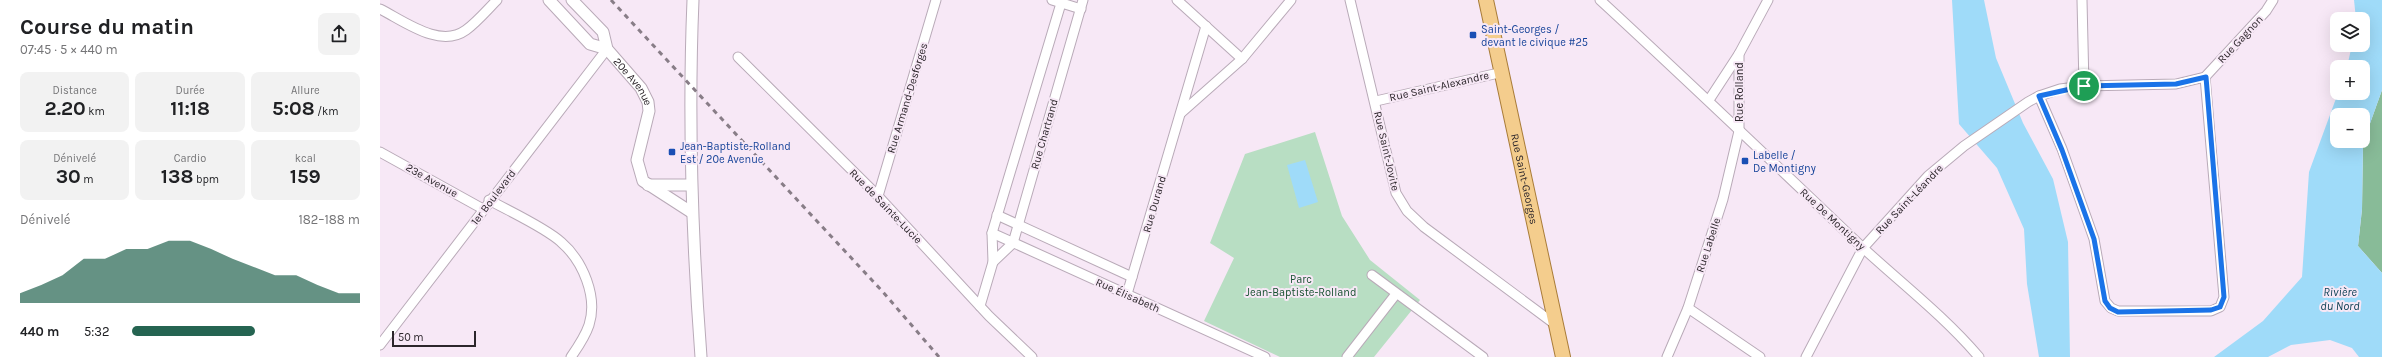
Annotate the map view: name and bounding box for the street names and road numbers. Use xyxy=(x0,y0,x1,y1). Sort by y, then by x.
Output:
street label: Rue Gagnon xyxy=(2215,13,2266,66)
street label: Rue Armand-Desforges xyxy=(884,41,931,155)
street label: 20e Avenue xyxy=(610,55,654,106)
street label: Rue Rolland xyxy=(1733,62,1746,122)
street label: Rue Saint-Alexandre xyxy=(1388,69,1490,104)
street label: Rue Chartrand xyxy=(1028,98,1061,171)
street label: Rue Saint-Jovite xyxy=(1371,110,1402,193)
street label: Rue Saint-Georges xyxy=(1508,132,1540,226)
street label: 23e Avenue xyxy=(404,161,460,200)
street label: Rue Saint-Léandre xyxy=(1873,162,1946,237)
street label: Rue de Sainte-Lucie xyxy=(847,166,925,247)
street label: 1er Boulevard xyxy=(468,167,519,228)
street label: Rue Durand xyxy=(1140,174,1169,234)
street label: Rue De Montigny xyxy=(1797,186,1868,253)
street label: Rue Labelle xyxy=(1694,216,1724,274)
street label: Rue Élisabeth xyxy=(1094,274,1163,315)

